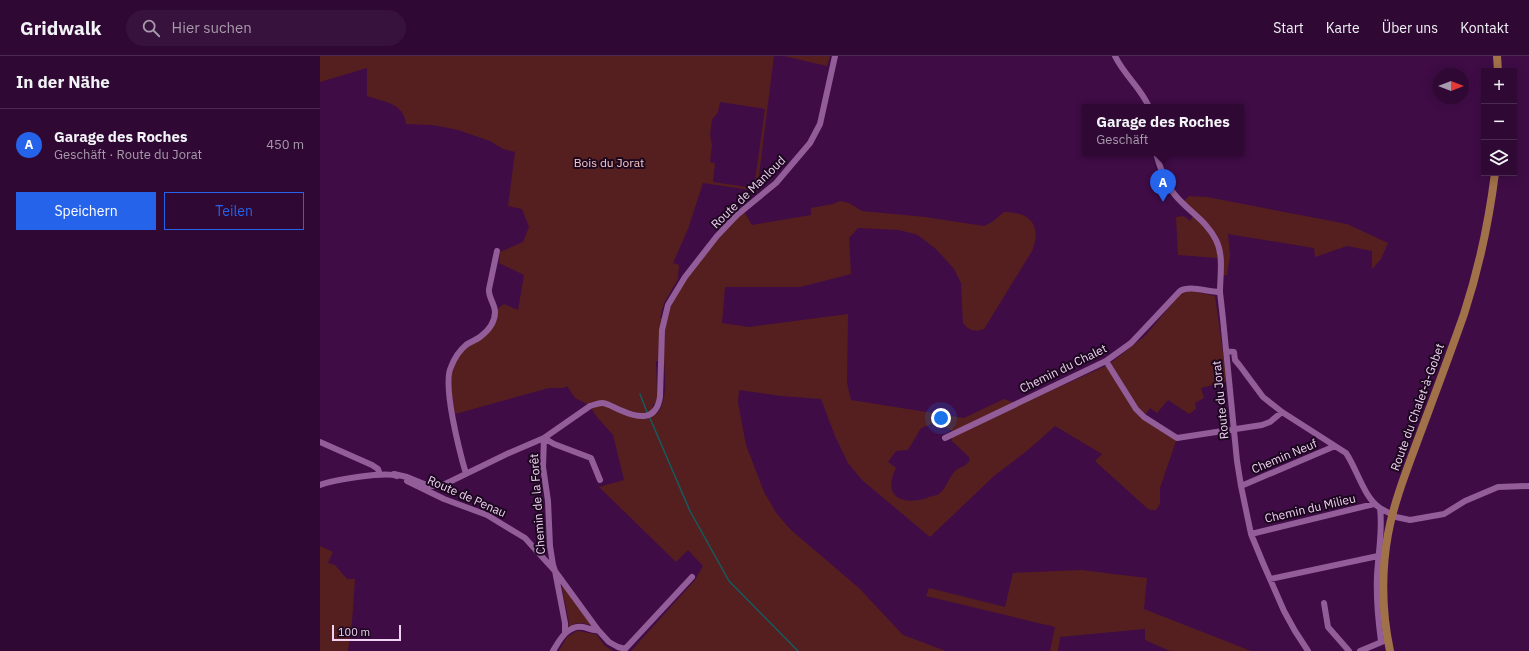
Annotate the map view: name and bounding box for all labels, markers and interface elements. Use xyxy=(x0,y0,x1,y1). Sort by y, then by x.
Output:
search box xyxy=(126,10,406,46)
text: Gridwalk xyxy=(20,16,102,40)
icon: search xyxy=(140,17,162,39)
text: Hier suchen xyxy=(172,18,252,37)
text: Start xyxy=(1273,19,1304,37)
text: Karte xyxy=(1326,19,1360,37)
text: Über uns xyxy=(1382,19,1438,37)
text: Kontakt xyxy=(1460,19,1509,37)
north arrow xyxy=(1433,68,1469,104)
map controls xyxy=(1481,68,1517,176)
button: + xyxy=(1481,68,1517,104)
text: In der Nähe xyxy=(16,71,110,93)
popup xyxy=(1082,104,1244,156)
button: − xyxy=(1481,104,1517,140)
text: Garage des Roches xyxy=(1096,112,1230,131)
text: Garage des Roches xyxy=(54,127,188,146)
text: Geschäft xyxy=(1096,131,1148,148)
text: A xyxy=(25,136,33,153)
text: 450 m xyxy=(266,136,304,153)
button: layers xyxy=(1481,140,1517,176)
text: Geschäft · Route du Jorat xyxy=(54,146,202,163)
street label: Route de Manloud xyxy=(708,153,788,231)
park label: Bois du Jorat xyxy=(574,155,644,170)
pin: A xyxy=(1150,169,1176,202)
button: Speichern xyxy=(16,192,156,230)
button: Teilen xyxy=(164,192,304,230)
street label: Chemin du Chalet xyxy=(1017,340,1109,396)
street label: Route du Chalet-à-Gobet xyxy=(1387,341,1447,473)
street label: Route du Jorat xyxy=(1208,360,1232,440)
your location xyxy=(931,408,951,428)
street label: Chemin Neuf xyxy=(1249,435,1319,477)
street label: Chemin de la Forêt xyxy=(526,453,548,555)
street label: Route de Penau xyxy=(425,472,509,520)
street label: Chemin du Milieu xyxy=(1263,490,1357,526)
scale bar xyxy=(332,623,401,642)
text: 100 m xyxy=(338,625,370,639)

